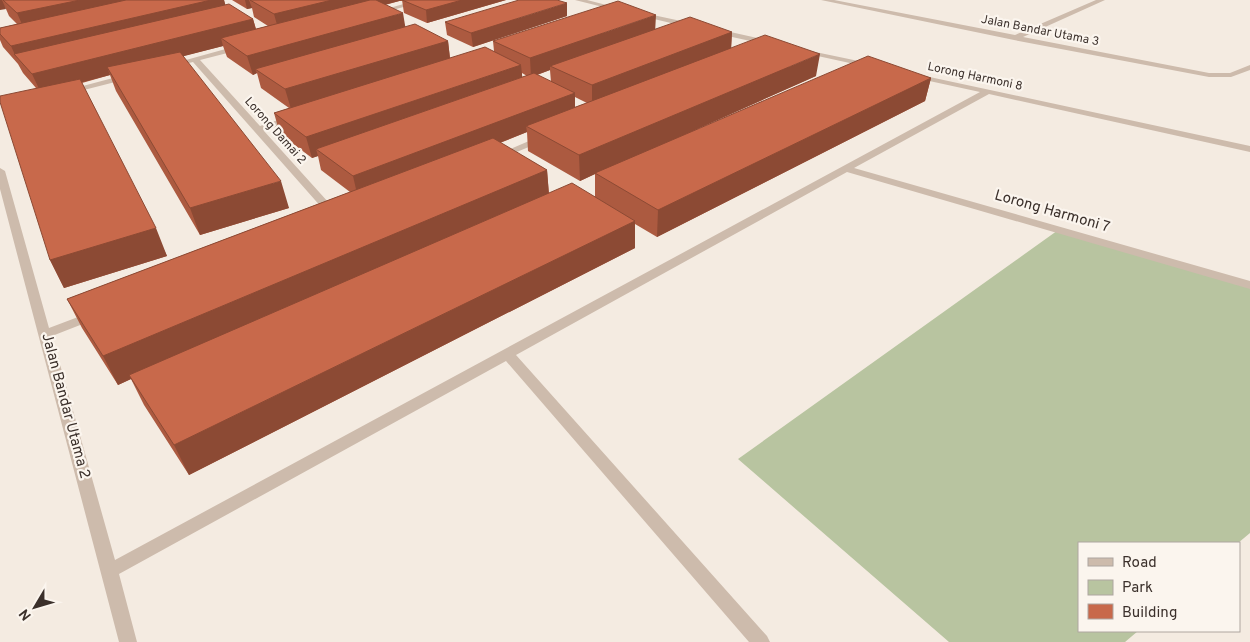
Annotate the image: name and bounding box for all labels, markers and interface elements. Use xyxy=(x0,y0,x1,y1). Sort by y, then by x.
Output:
street label: Jalan Bandar Utama 3 xyxy=(980,12,1100,50)
street label: Lorong Harmoni 8 xyxy=(926,59,1024,95)
street label: Lorong Damai 2 xyxy=(241,94,309,168)
street label: Lorong Harmoni 7 xyxy=(992,186,1112,238)
street label: Jalan Bandar Utama 2 xyxy=(36,331,94,481)
legend xyxy=(1078,542,1240,632)
text: Road xyxy=(1122,554,1157,573)
text: Park xyxy=(1122,579,1153,598)
north arrow xyxy=(10,582,60,632)
text: Building xyxy=(1122,604,1177,623)
text: N xyxy=(16,605,36,623)

